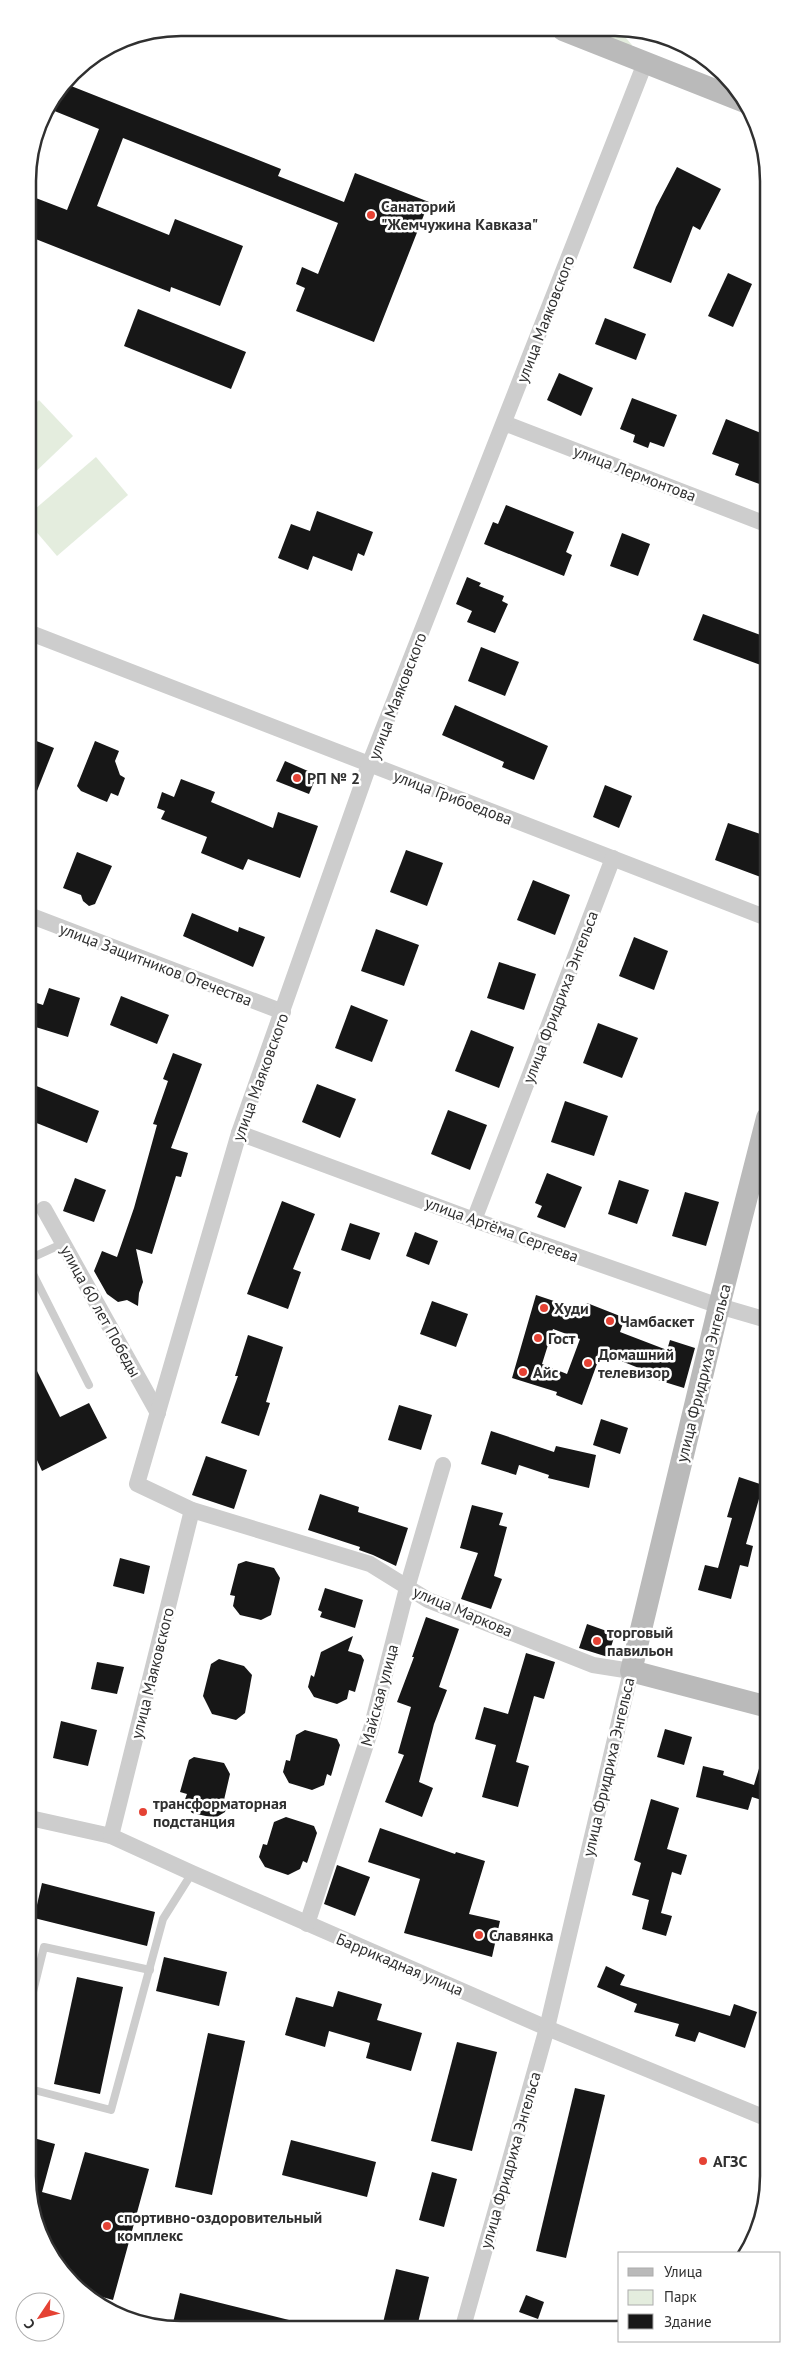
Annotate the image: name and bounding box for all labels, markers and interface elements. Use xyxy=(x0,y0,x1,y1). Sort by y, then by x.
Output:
place label: Санаторий "Жемчужина Кавказа" xyxy=(381,196,538,234)
marker: Санаторий "Жемчужина Кавказа" xyxy=(365,209,377,221)
street label: улица Маяковского xyxy=(512,253,578,385)
street label: улица Лермонтова xyxy=(571,440,699,506)
street label: улица Маяковского xyxy=(364,630,430,762)
street label: улица Грибоедова xyxy=(391,765,515,829)
place label: РП № 2 xyxy=(307,768,360,788)
marker: РП № 2 xyxy=(291,772,303,784)
street label: улица Фридриха Энгельса xyxy=(518,908,602,1086)
street label: улица Защитников Отечества xyxy=(57,918,255,1010)
street label: улица Маяковского xyxy=(228,1010,292,1144)
street label: улица Артёма Сергеева xyxy=(422,1192,582,1266)
street label: улица 60 лет Победы xyxy=(56,1242,146,1380)
street label: улица Фридриха Энгельса xyxy=(671,1282,735,1464)
place label: Худи xyxy=(554,1298,589,1318)
marker: Худи xyxy=(538,1302,550,1314)
place label: Чамбаскет xyxy=(620,1311,694,1331)
marker: Чамбаскет xyxy=(604,1315,616,1327)
place label: Гост xyxy=(548,1328,576,1348)
marker: Гост xyxy=(532,1332,544,1344)
place label: Домашний телевизор xyxy=(598,1344,674,1382)
marker: Домашний телевизор xyxy=(582,1357,594,1369)
place label: Айс xyxy=(533,1362,558,1382)
marker: Айс xyxy=(517,1366,529,1378)
street label: улица Маркова xyxy=(410,1581,516,1641)
street label: улица Маяковского xyxy=(126,1605,178,1741)
place label: торговый павильон xyxy=(607,1622,673,1660)
marker: торговый павильон xyxy=(591,1635,603,1647)
street label: Майская улица xyxy=(356,1642,402,1748)
street label: улица Фридриха Энгельса xyxy=(578,1676,638,1858)
place label: трансформаторная подстанция xyxy=(153,1793,287,1831)
marker: трансформаторная подстанция xyxy=(137,1806,149,1818)
place label: Славянка xyxy=(489,1925,553,1945)
street label: Баррикадная улица xyxy=(333,1928,467,2000)
marker: Славянка xyxy=(473,1929,485,1941)
street label: улица Фридриха Энгельса xyxy=(475,2069,545,2251)
place label: АГЗС xyxy=(713,2151,747,2171)
marker: АГЗС xyxy=(697,2155,709,2167)
place label: спортивно-оздоровительный комплекс xyxy=(117,2207,322,2245)
marker: спортивно-оздоровительный комплекс xyxy=(101,2220,113,2232)
legend xyxy=(618,2252,781,2342)
text: Улица xyxy=(664,2262,702,2281)
text: Парк xyxy=(664,2287,697,2306)
north arrow xyxy=(15,2292,65,2342)
text: Здание xyxy=(664,2312,712,2331)
text: С xyxy=(20,2316,39,2333)

